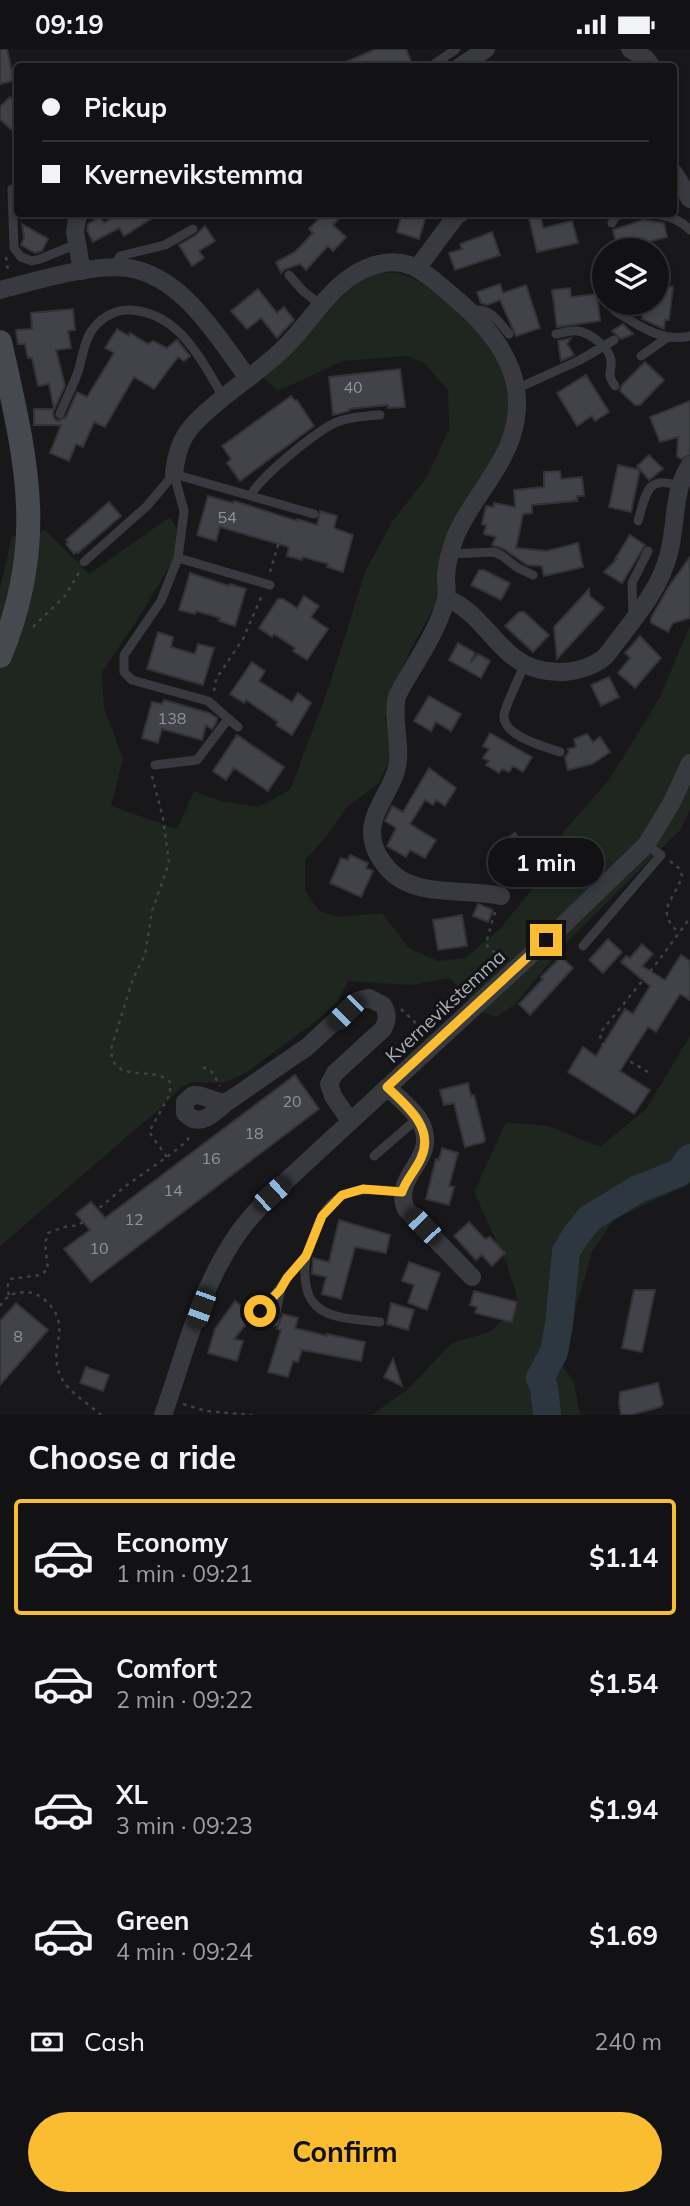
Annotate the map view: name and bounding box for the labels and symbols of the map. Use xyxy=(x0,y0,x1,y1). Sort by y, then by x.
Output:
house number: 40 xyxy=(343,377,363,397)
house number: 54 xyxy=(217,507,237,527)
house number: 138 xyxy=(158,708,186,728)
callout: 1 min xyxy=(488,839,604,887)
route end xyxy=(530,924,562,956)
street label: Kvernevikstemma xyxy=(380,944,510,1068)
car xyxy=(324,990,369,1034)
house number: 20 xyxy=(282,1091,302,1111)
house number: 18 xyxy=(244,1123,264,1143)
house number: 16 xyxy=(201,1148,221,1168)
car xyxy=(250,1172,295,1216)
house number: 14 xyxy=(163,1180,183,1200)
car xyxy=(401,1204,446,1248)
house number: 12 xyxy=(124,1209,144,1229)
house number: 10 xyxy=(89,1238,109,1258)
car xyxy=(184,1285,219,1331)
route start xyxy=(244,1295,276,1327)
house number: 8 xyxy=(13,1326,23,1346)

